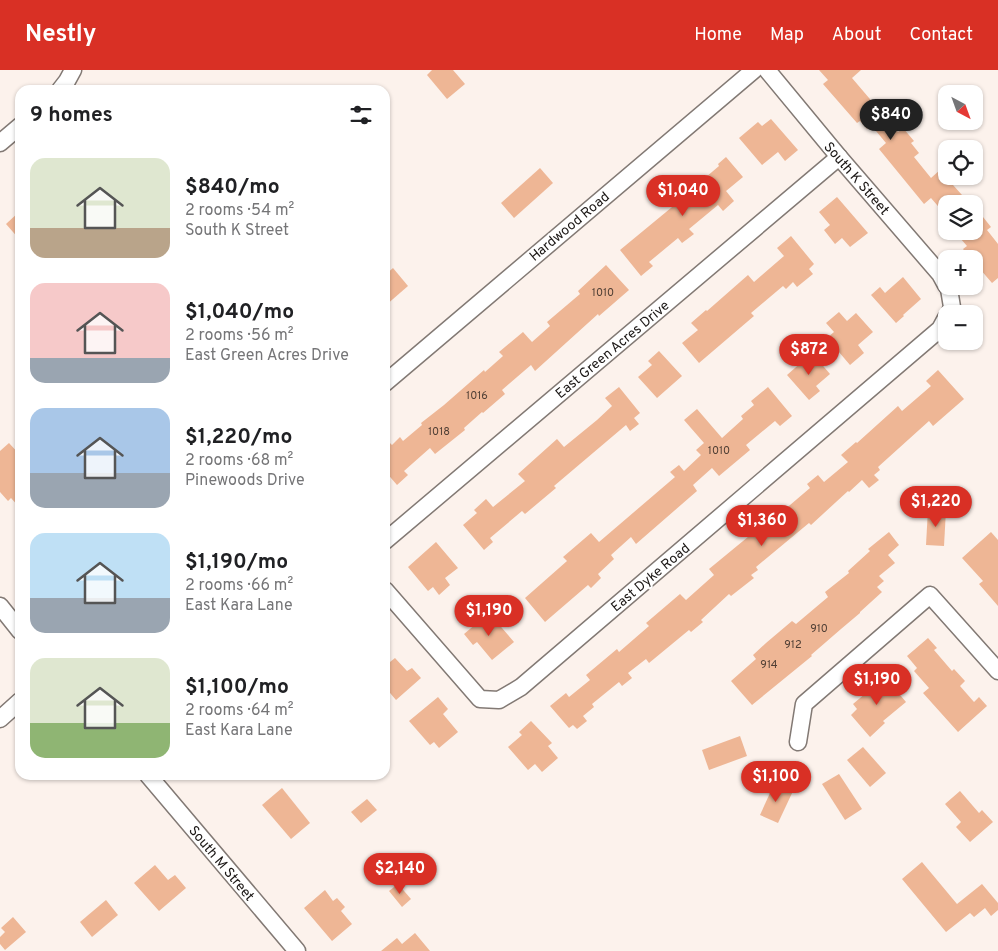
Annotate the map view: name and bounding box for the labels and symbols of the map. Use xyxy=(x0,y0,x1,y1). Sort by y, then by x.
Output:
north arrow xyxy=(938,85,982,130)
pin: $840 xyxy=(861,98,921,141)
street label: South K Street xyxy=(820,139,892,219)
pin: $1,040 xyxy=(642,174,724,217)
street label: Hardwood Road xyxy=(526,189,614,266)
house number: 1010 xyxy=(592,286,614,300)
street label: East Green Acres Drive xyxy=(553,298,673,403)
pin: $872 xyxy=(779,334,839,376)
house number: 1016 xyxy=(466,389,488,403)
house number: 1018 xyxy=(428,425,450,439)
house number: 1010 xyxy=(708,444,730,458)
pin: $1,220 xyxy=(895,486,977,528)
pin: $1,360 xyxy=(721,504,803,547)
street label: East Dyke Road xyxy=(608,540,694,616)
pin: $1,190 xyxy=(448,594,530,637)
house number: 910 xyxy=(810,622,828,636)
house number: 912 xyxy=(784,638,802,652)
house number: 914 xyxy=(760,658,778,672)
pin: $1,190 xyxy=(836,664,918,706)
pin: $1,100 xyxy=(735,760,817,803)
street label: South M Street xyxy=(184,823,257,905)
pin: $2,140 xyxy=(359,852,441,895)

